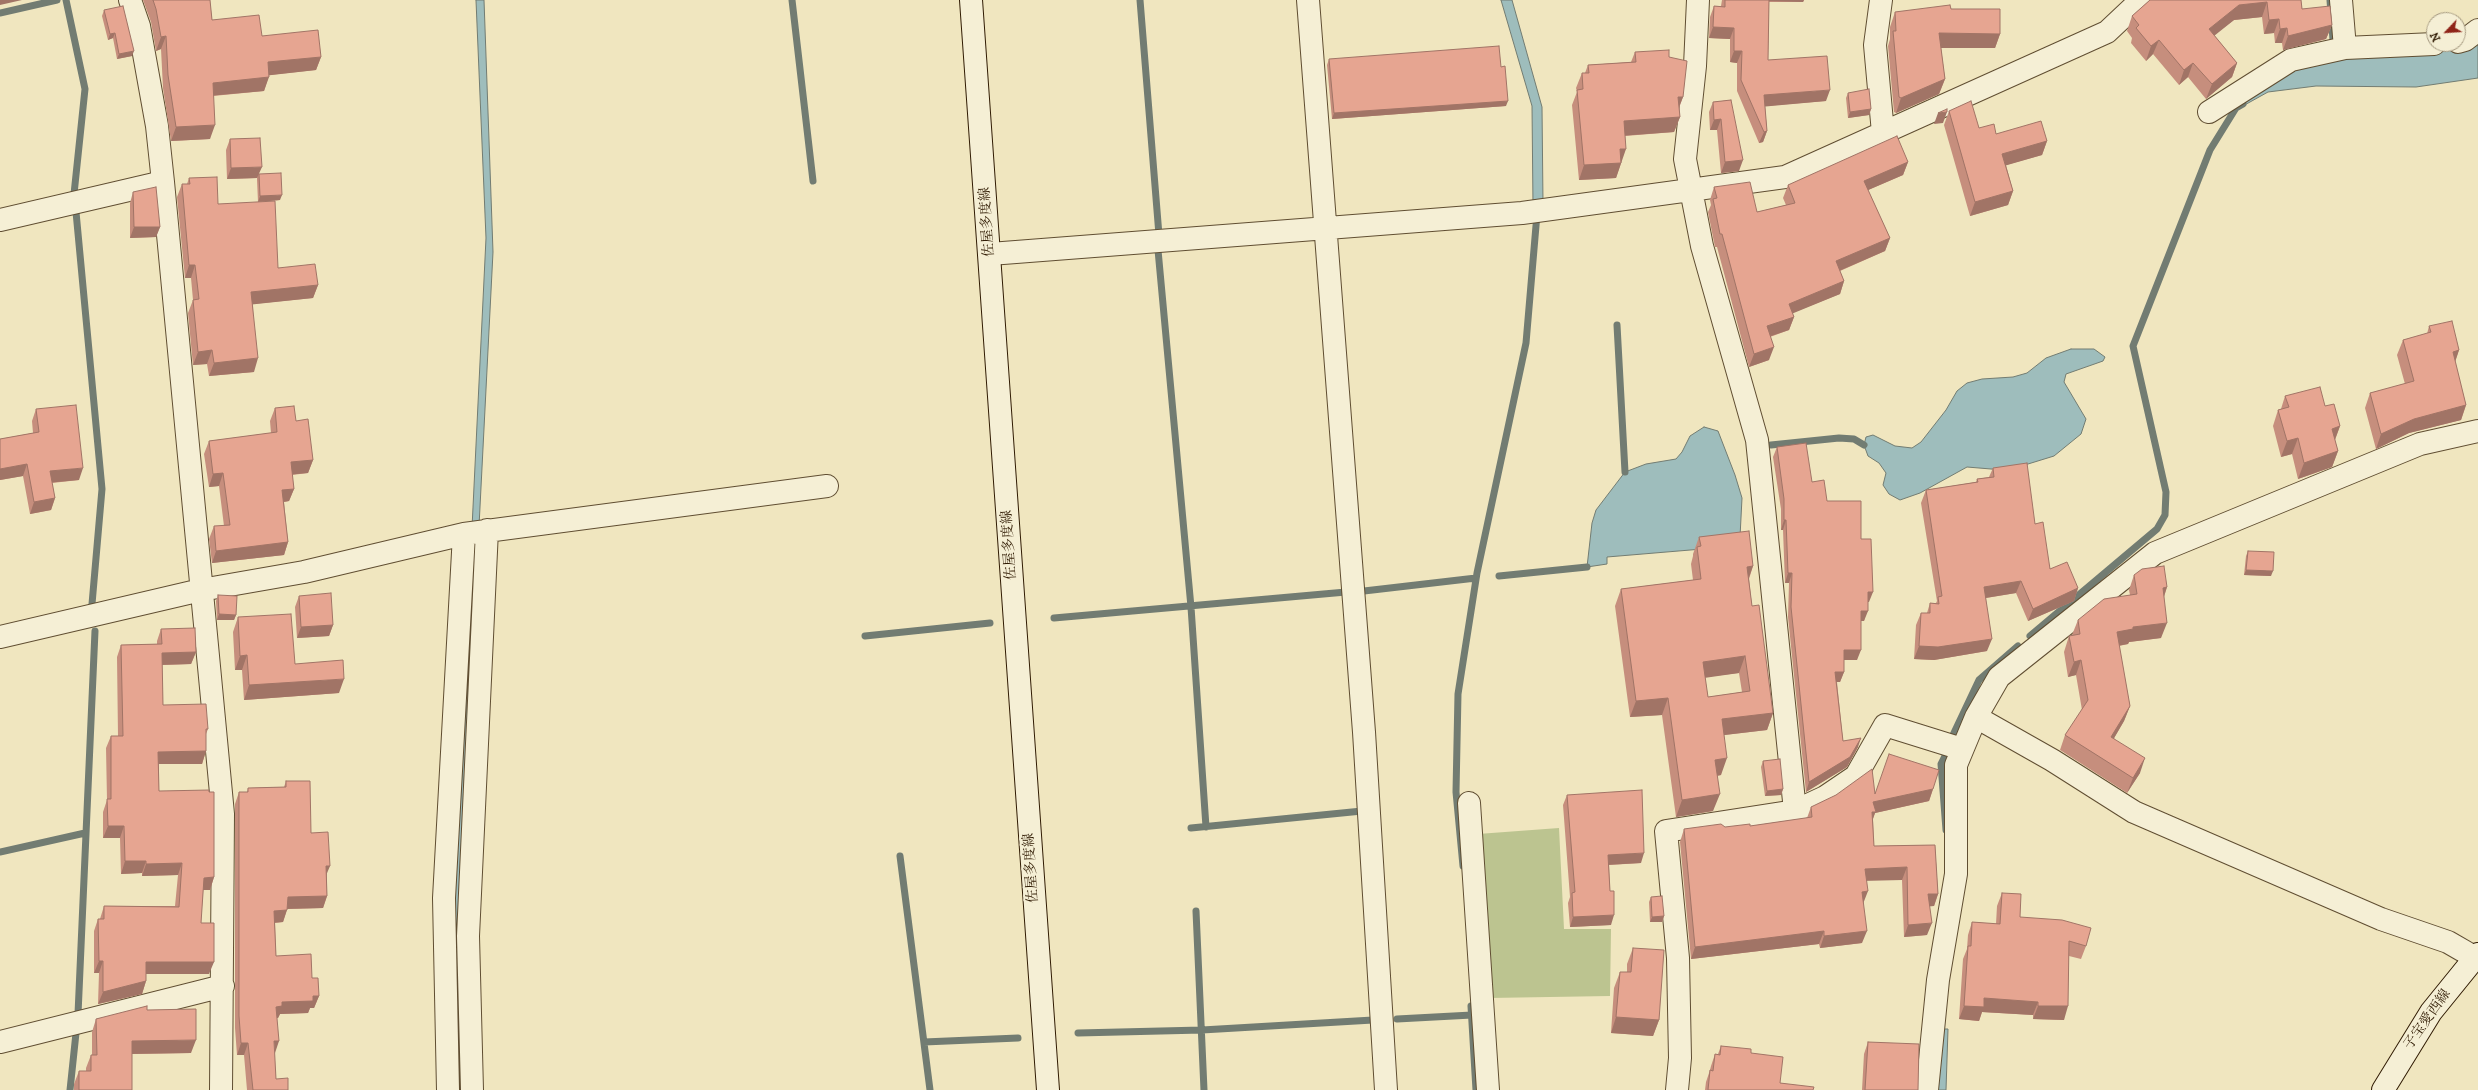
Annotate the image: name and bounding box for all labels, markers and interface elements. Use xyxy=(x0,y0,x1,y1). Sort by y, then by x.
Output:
north arrow xyxy=(2426,12,2466,52)
text: N xyxy=(2428,30,2444,44)
street label: 佐屋多度線 xyxy=(977,186,999,258)
street label: 佐屋多度線 xyxy=(999,509,1021,581)
street label: 佐屋多度線 xyxy=(1021,832,1043,904)
street label: 子宝愛西線 xyxy=(2401,987,2455,1053)

